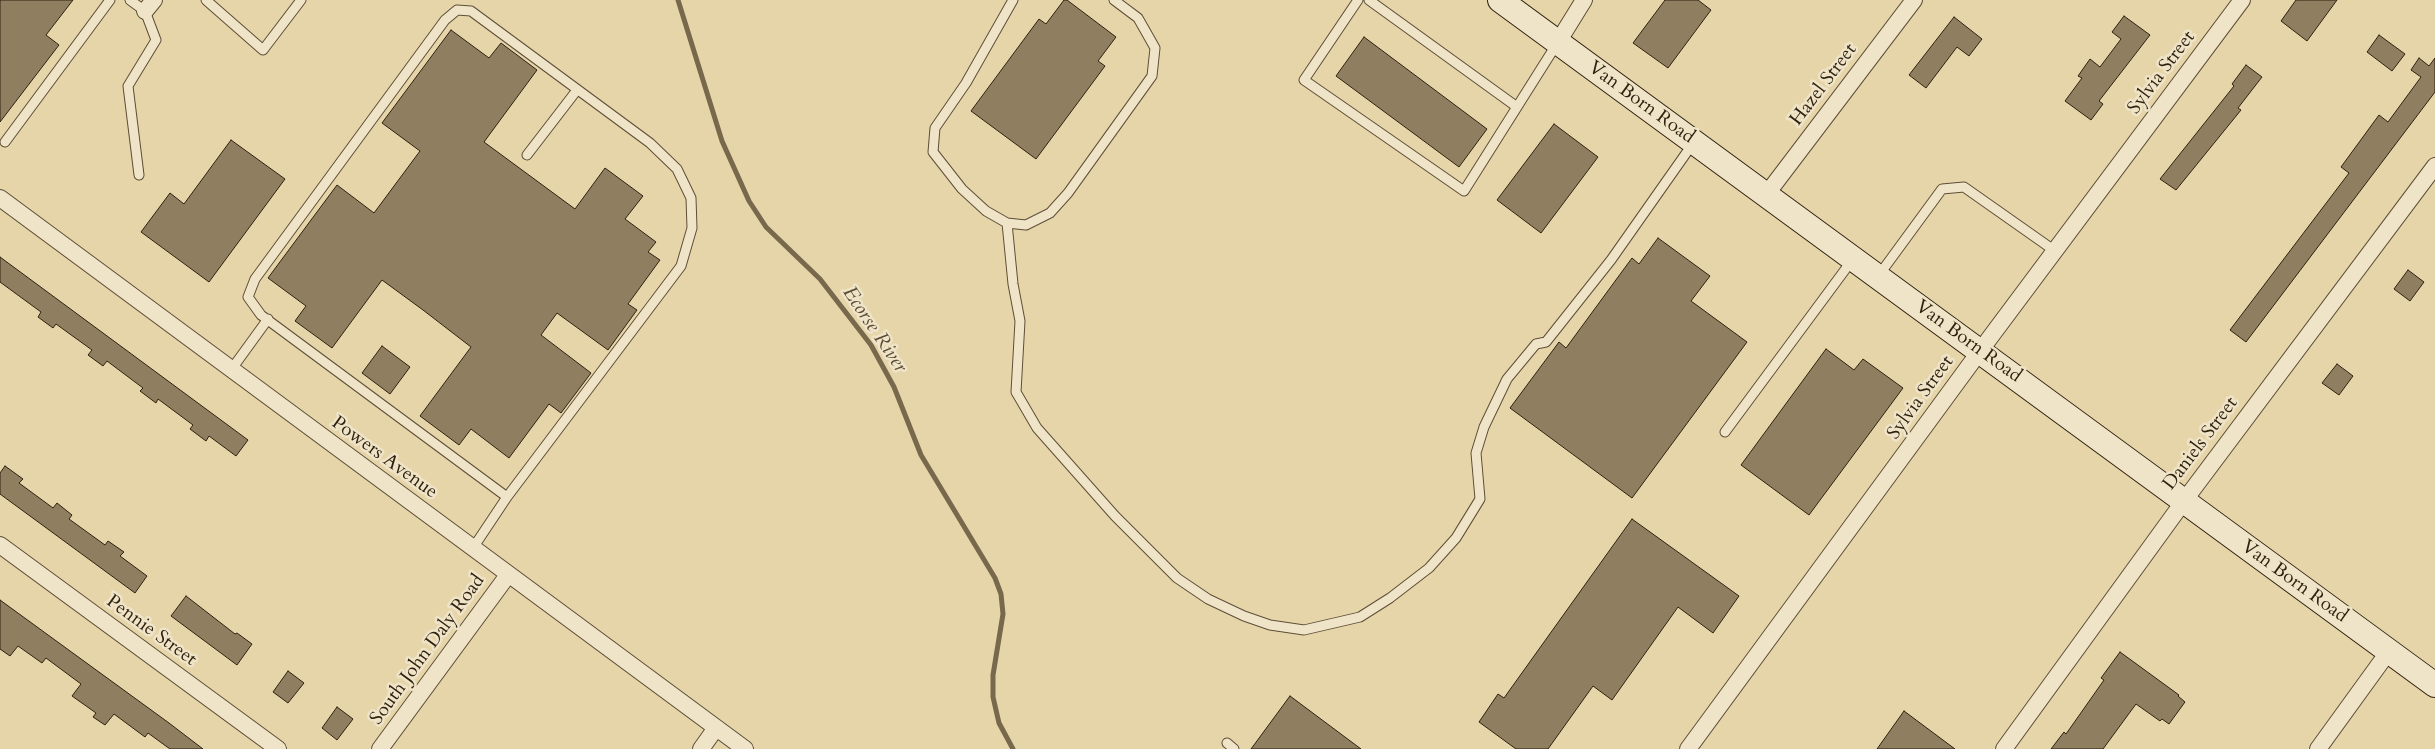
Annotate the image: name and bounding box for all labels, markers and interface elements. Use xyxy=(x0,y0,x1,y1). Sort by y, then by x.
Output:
street label: Sylvia Street xyxy=(2123,27,2201,119)
street label: Hazel Street xyxy=(1786,39,1862,131)
street label: Van Born Road xyxy=(1583,57,1699,149)
water label: Ecorse River xyxy=(837,282,911,378)
street label: Van Born Road xyxy=(1910,296,2026,388)
street label: Sylvia Street xyxy=(1883,352,1959,444)
street label: Daniels Street xyxy=(2159,393,2243,495)
street label: Powers Avenue xyxy=(327,412,441,504)
street label: Van Born Road xyxy=(2236,536,2352,628)
street label: South John Daly Road xyxy=(366,570,490,730)
street label: Pennie Street xyxy=(101,591,201,671)

